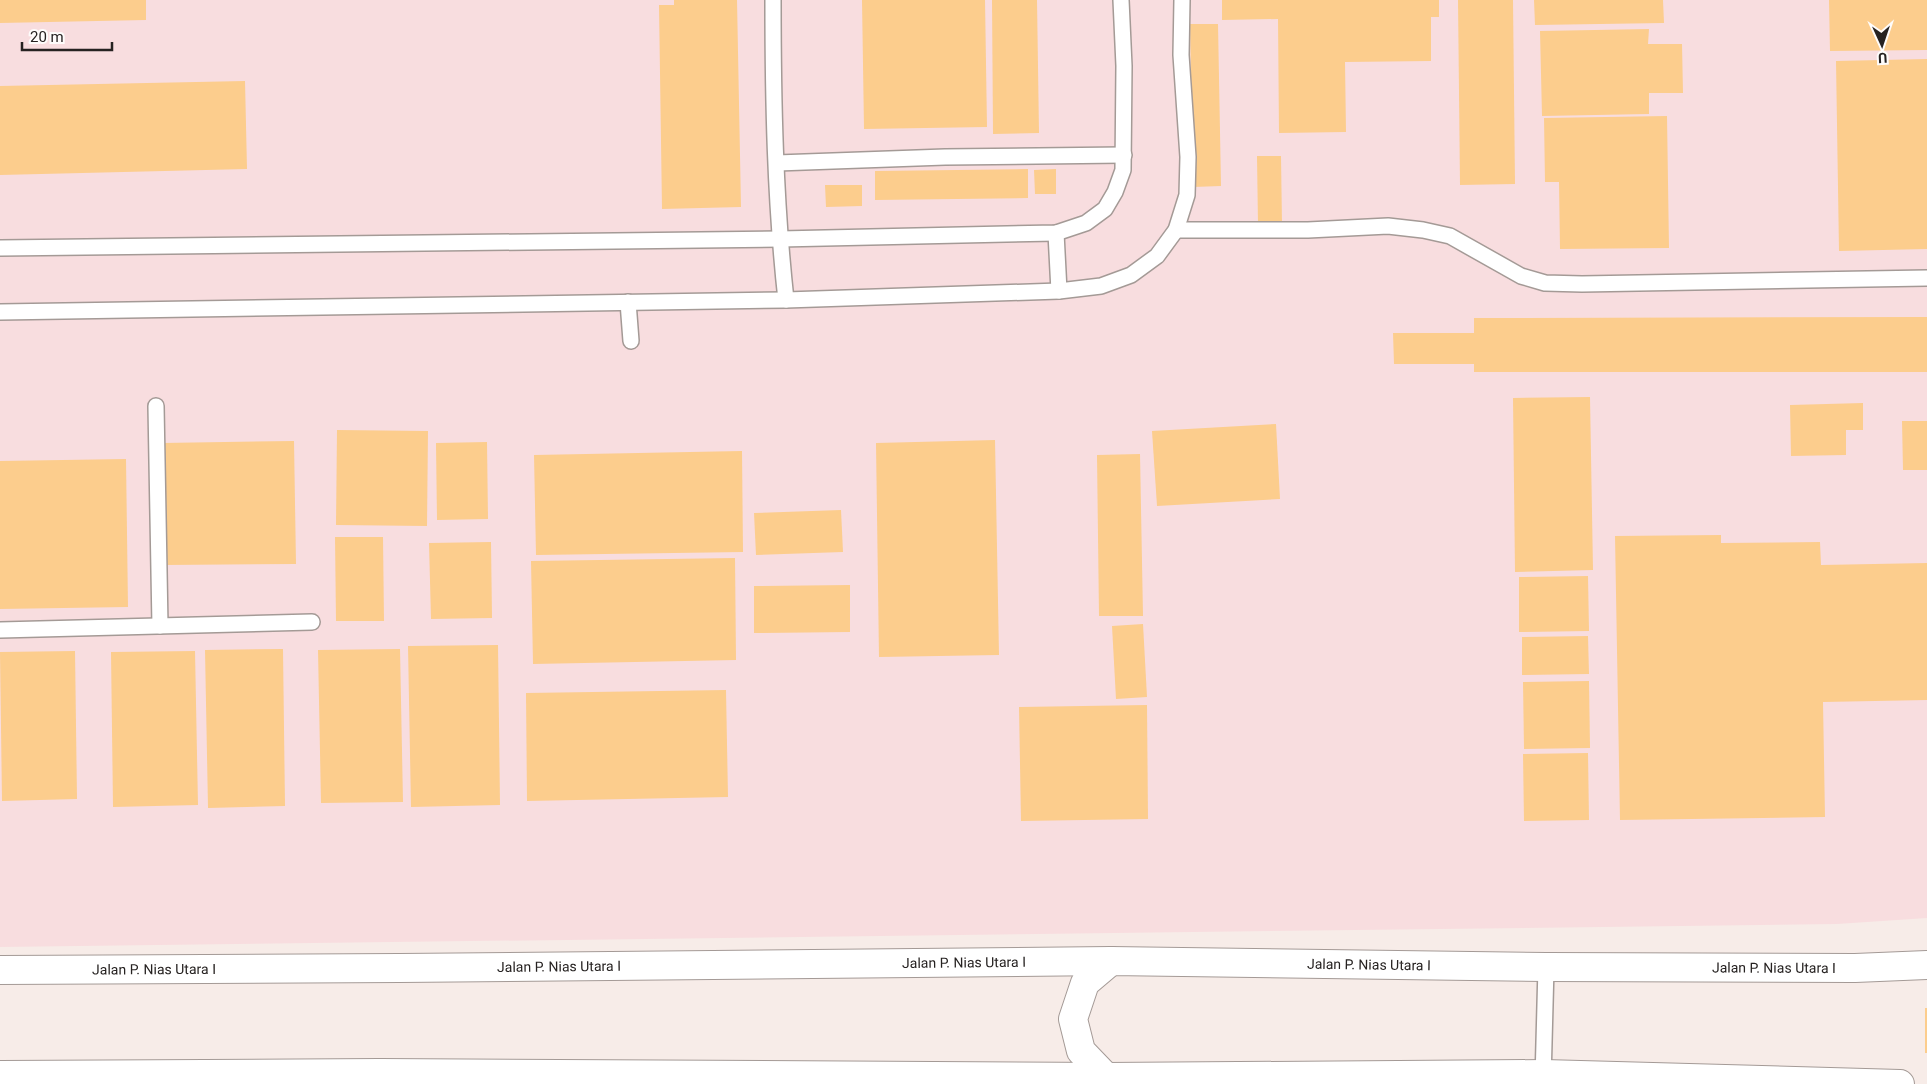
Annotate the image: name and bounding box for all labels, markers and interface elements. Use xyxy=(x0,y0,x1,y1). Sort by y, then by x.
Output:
scale bar xyxy=(22,20,112,52)
north arrow xyxy=(1857,20,1907,70)
text: 20 m xyxy=(30,28,64,46)
text: U xyxy=(1878,50,1888,66)
street label: Jalan P. Nias Utara I xyxy=(902,954,1026,971)
street label: Jalan P. Nias Utara I xyxy=(1307,956,1431,973)
street label: Jalan P. Nias Utara I xyxy=(497,958,621,975)
street label: Jalan P. Nias Utara I xyxy=(1712,960,1836,976)
street label: Jalan P. Nias Utara I xyxy=(92,961,216,978)

